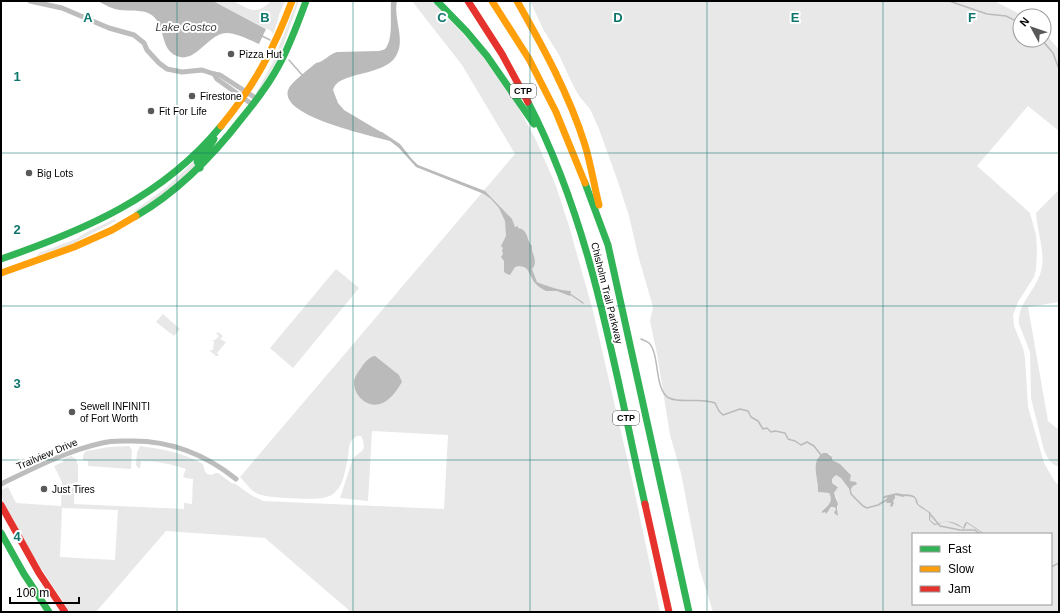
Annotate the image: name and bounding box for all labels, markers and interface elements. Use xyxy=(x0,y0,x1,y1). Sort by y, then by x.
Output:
north arrow xyxy=(1012,8,1052,48)
text: A xyxy=(83,10,93,25)
text: B xyxy=(260,10,270,25)
text: C xyxy=(437,10,447,25)
text: D xyxy=(613,10,623,25)
text: E xyxy=(791,10,800,25)
text: F xyxy=(968,10,976,25)
text: N xyxy=(1017,15,1032,28)
water label: Lake Costco xyxy=(155,21,217,33)
marker: Pizza Hut xyxy=(226,49,236,59)
place label: Pizza Hut xyxy=(239,49,282,60)
text: 1 xyxy=(13,69,21,84)
road number: CTP xyxy=(510,84,536,98)
marker: Firestone xyxy=(187,91,197,101)
place label: Firestone xyxy=(200,91,242,102)
marker: Fit For Life xyxy=(146,106,156,116)
place label: Fit For Life xyxy=(159,106,207,117)
marker: Big Lots xyxy=(24,168,34,178)
place label: Big Lots xyxy=(37,168,73,179)
text: 2 xyxy=(13,222,21,237)
street label: Chisholm Trail Parkway xyxy=(589,241,625,345)
text: 3 xyxy=(13,376,21,391)
place label: Sewell INFINITI of Fort Worth xyxy=(80,401,150,424)
marker: Sewell INFINITI of Fort Worth xyxy=(67,407,77,417)
road number: CTP xyxy=(613,411,639,425)
street label: Trailview Drive xyxy=(15,436,80,472)
marker: Just Tires xyxy=(39,484,49,494)
place label: Just Tires xyxy=(52,484,95,495)
text: 4 xyxy=(13,529,21,544)
legend xyxy=(912,533,1052,605)
text: Fast xyxy=(948,542,972,556)
text: Slow xyxy=(948,562,974,576)
scale bar xyxy=(10,579,79,605)
text: Jam xyxy=(948,582,971,596)
text: 100 m xyxy=(16,586,49,600)

